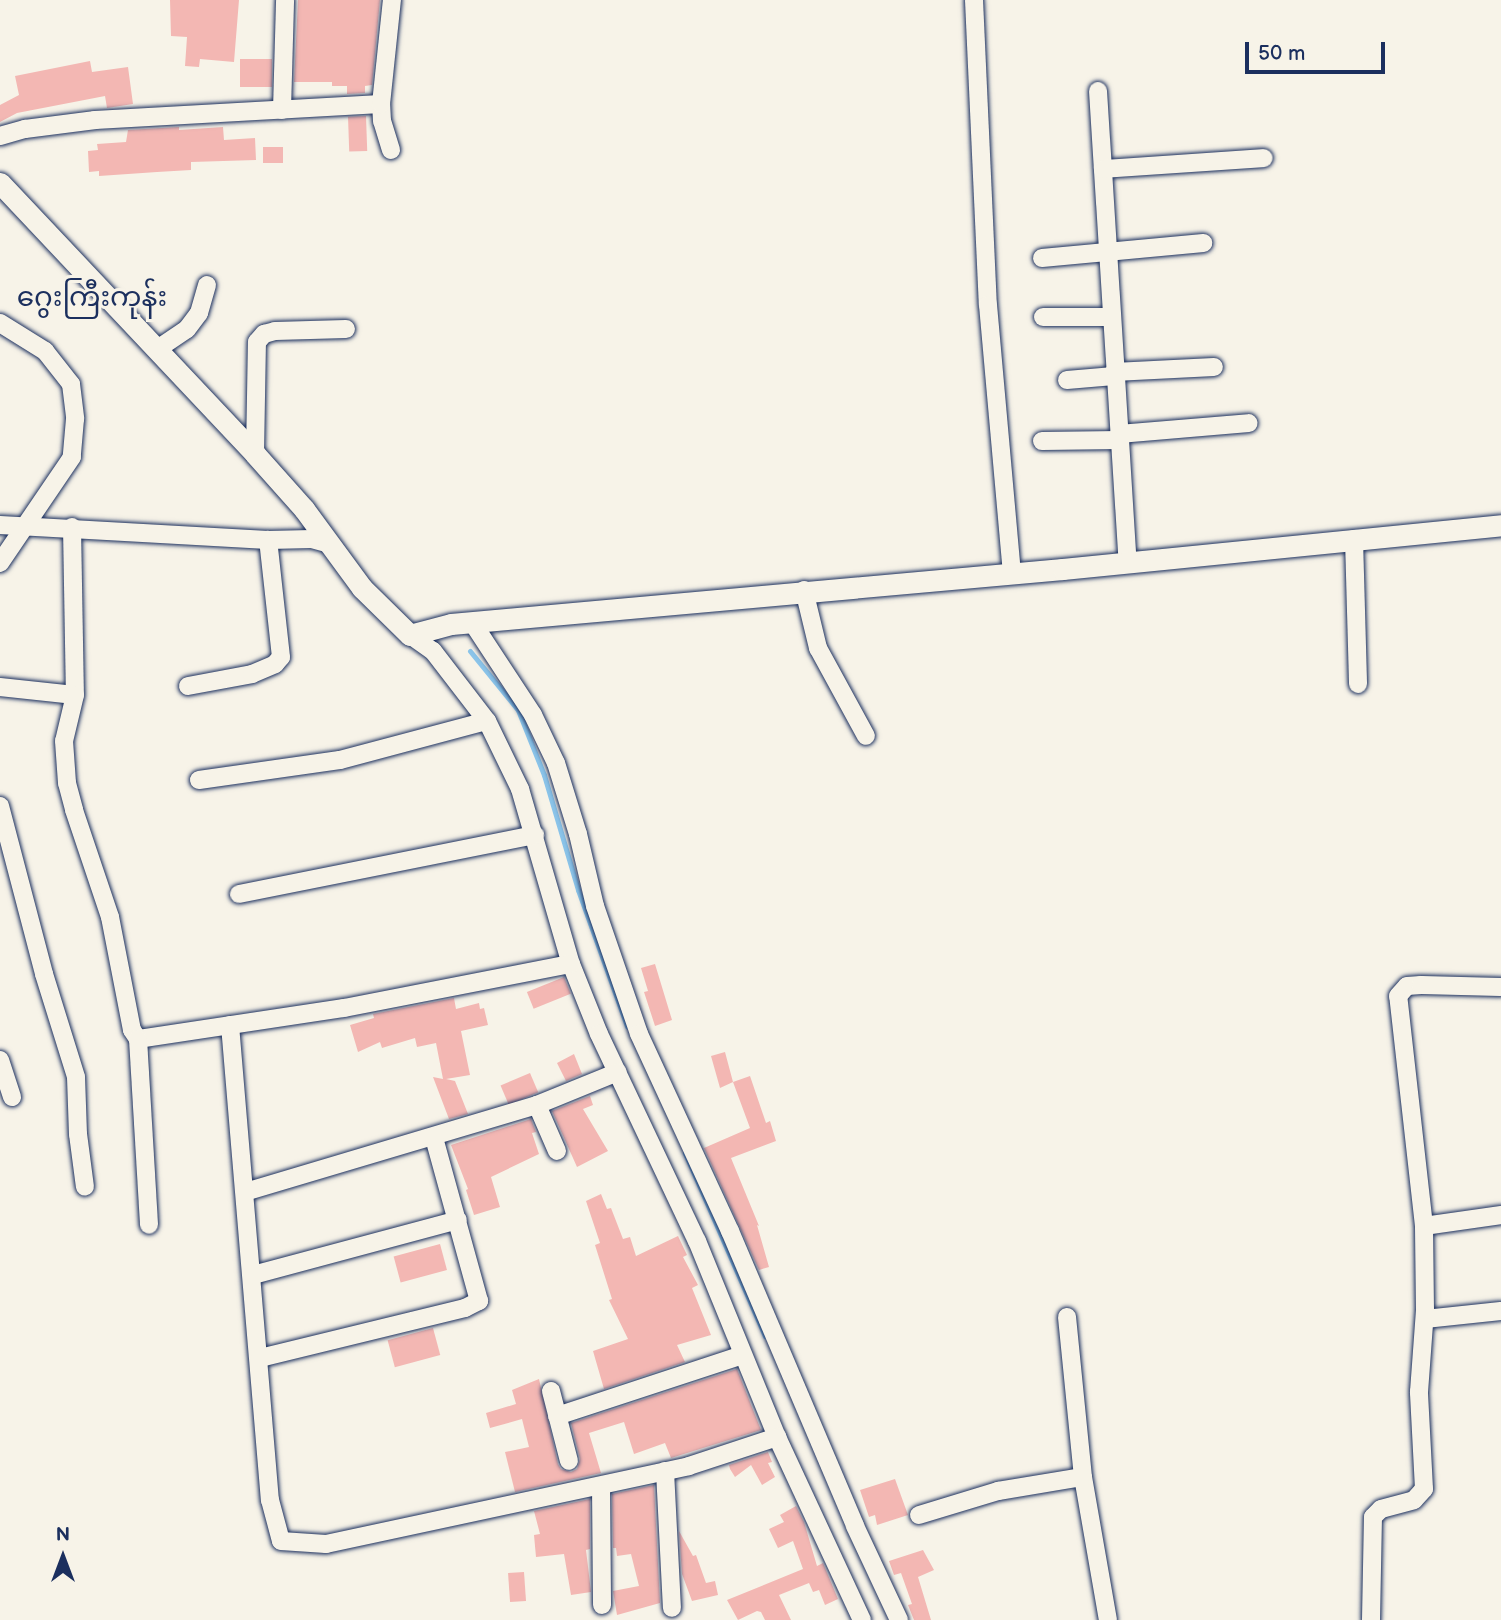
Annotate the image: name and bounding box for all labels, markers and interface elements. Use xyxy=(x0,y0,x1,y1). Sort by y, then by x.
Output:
scale bar xyxy=(1249,28,1389,72)
text: 50 m xyxy=(1258,41,1305,66)
district label: ဂွေးကြီးကုန်း xyxy=(17,281,167,315)
north arrow xyxy=(28,1522,98,1592)
text: N xyxy=(56,1524,70,1547)

